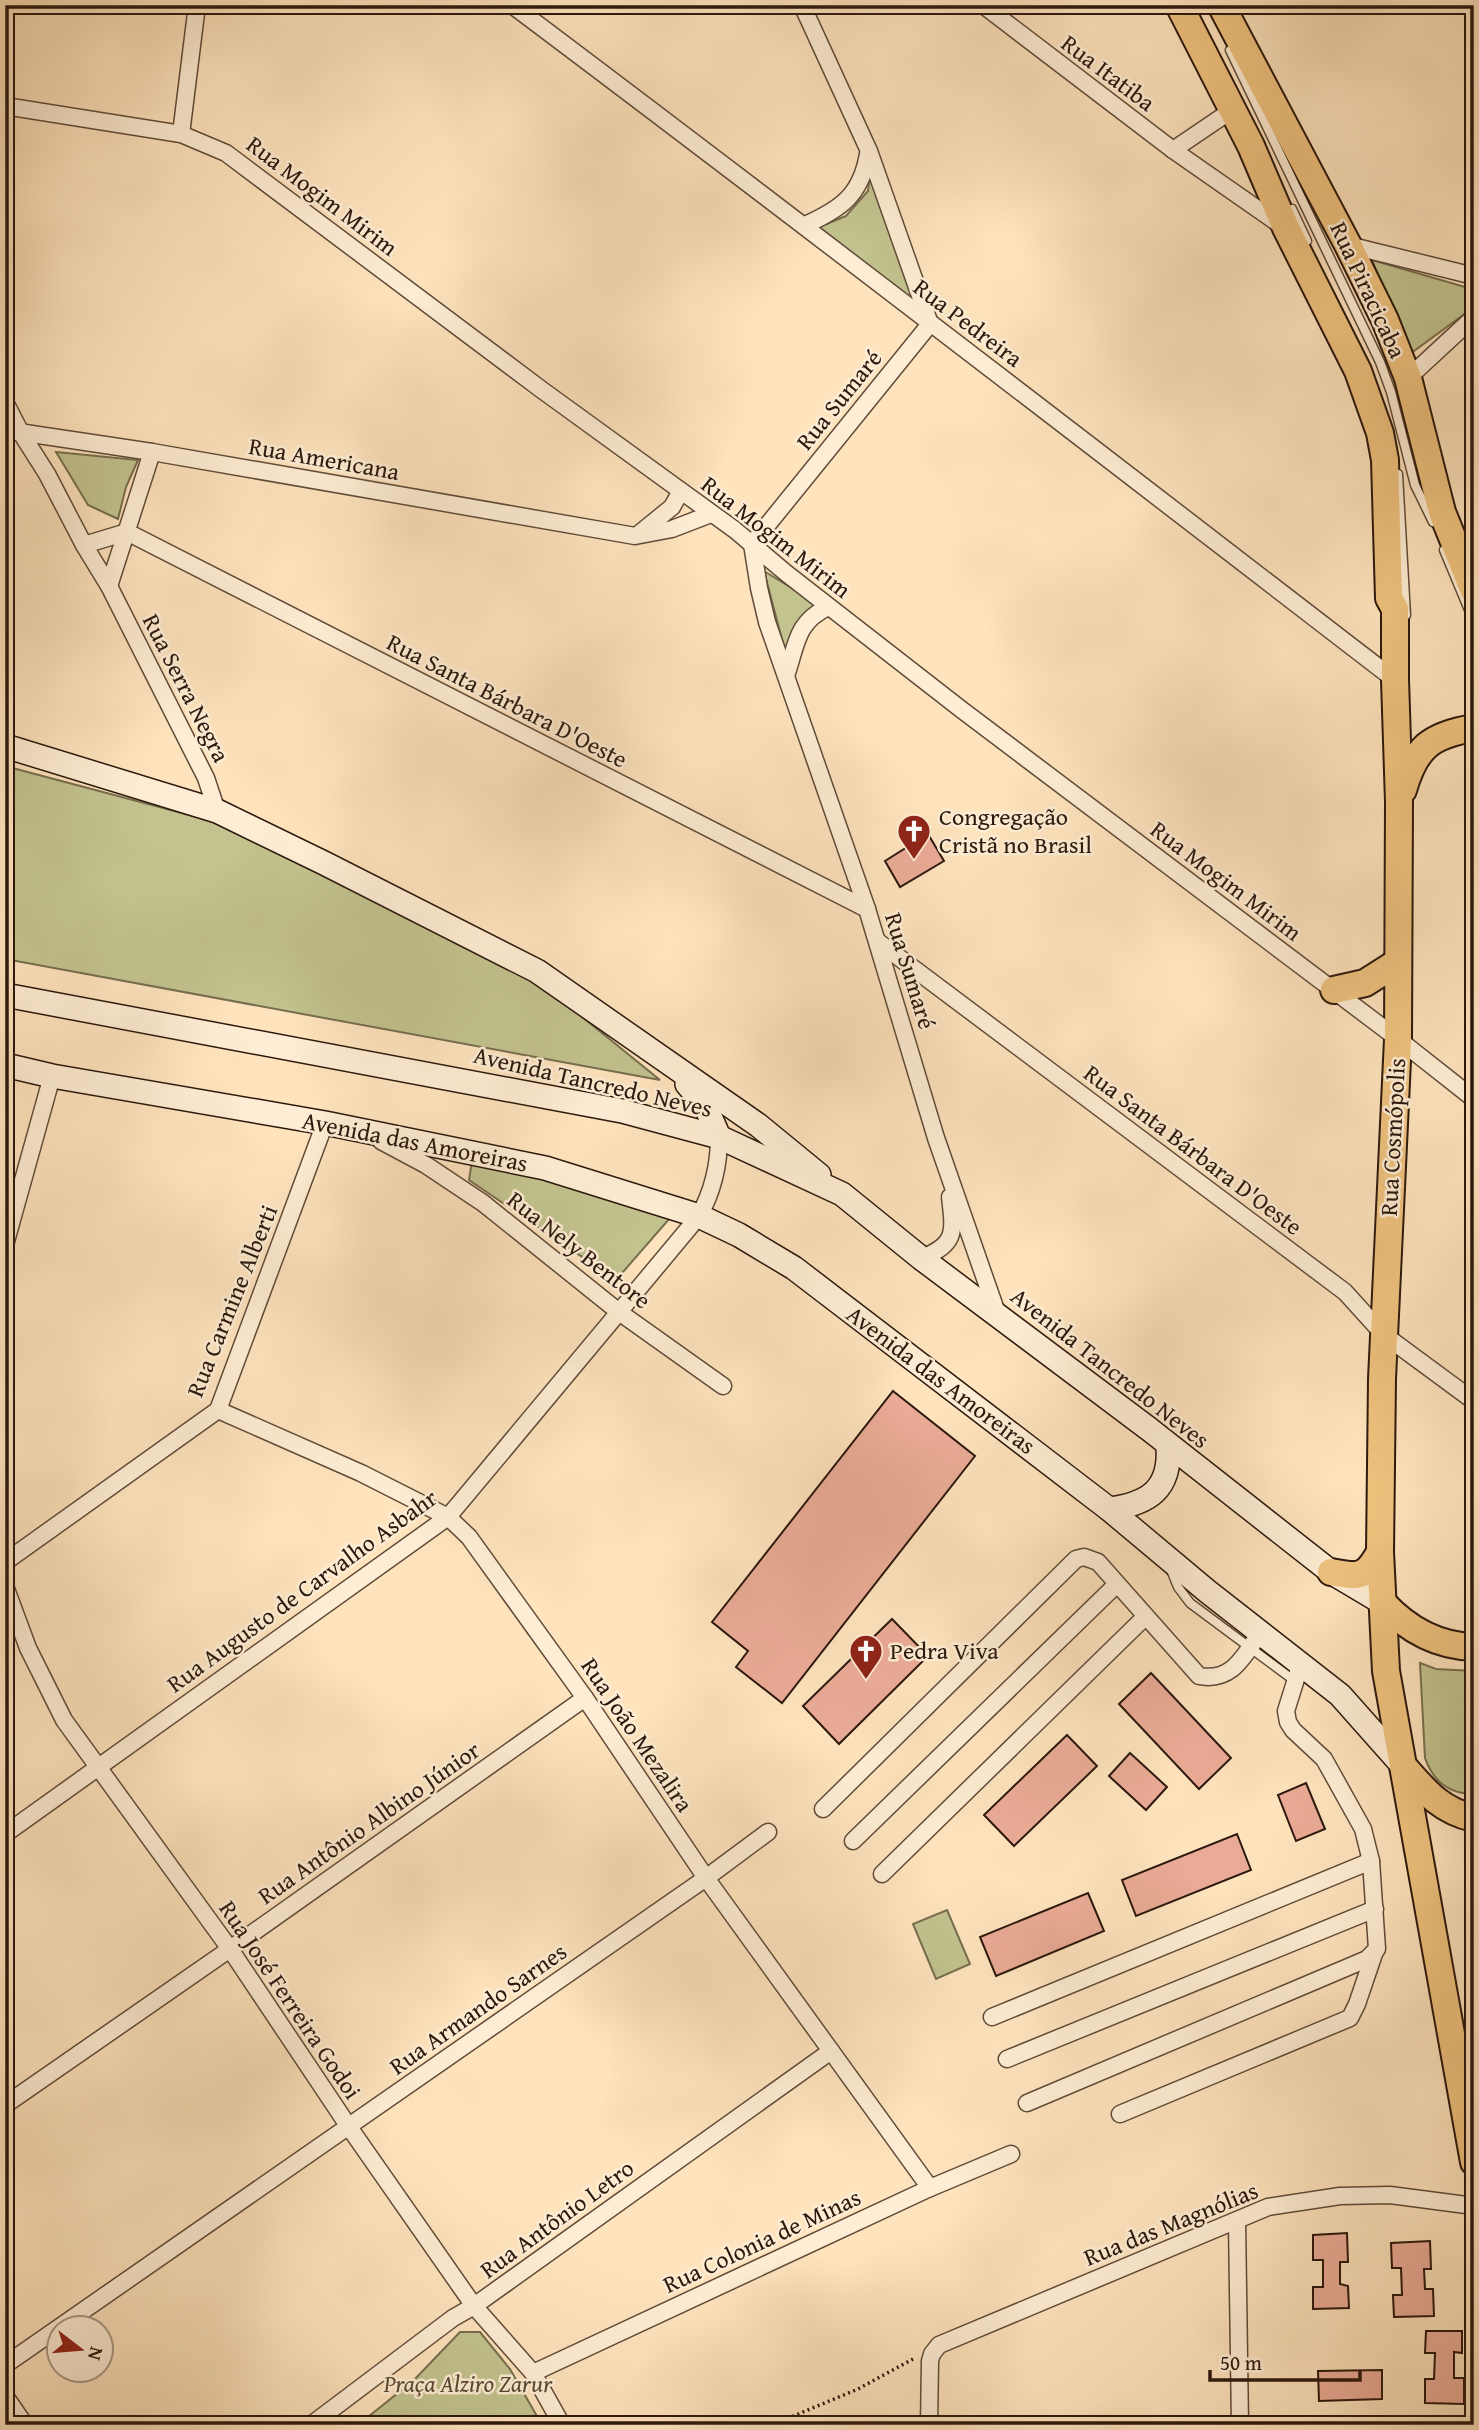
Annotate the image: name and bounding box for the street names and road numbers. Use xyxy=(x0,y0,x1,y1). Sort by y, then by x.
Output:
street label: Rua Itatiba xyxy=(1054,26,1163,120)
street label: Rua Mogim Mirim xyxy=(239,127,406,264)
street label: Rua Piracicaba xyxy=(1321,216,1416,364)
street label: Rua Pedreira xyxy=(906,270,1031,376)
street label: Rua Sumaré xyxy=(787,342,890,457)
street label: Rua Americana xyxy=(246,428,403,489)
street label: Rua Mogim Mirim xyxy=(694,467,859,607)
street label: Rua Serra Negra xyxy=(134,607,239,769)
street label: Rua Santa Bárbara D'Oeste xyxy=(381,625,634,776)
street label: Rua Mogim Mirim xyxy=(1143,812,1310,949)
street label: Rua Sumaré xyxy=(876,908,945,1033)
street label: Avenida Tancredo Neves xyxy=(470,1037,716,1126)
street label: Rua Santa Bárbara D'Oeste xyxy=(1077,1056,1310,1244)
street label: Rua Cosmópolis xyxy=(1371,1057,1414,1217)
street label: Avenida das Amoreiras xyxy=(299,1102,531,1181)
street label: Rua Nely Bentore xyxy=(500,1182,659,1317)
street label: Rua Carmine Alberti xyxy=(177,1199,286,1402)
street label: Avenida Tancredo Neves xyxy=(1003,1279,1217,1456)
street label: Avenida das Amoreiras xyxy=(839,1297,1043,1463)
street label: Rua Augusto de Carvalho Asbahr xyxy=(159,1480,444,1701)
street label: Rua João Mezalira xyxy=(573,1651,702,1819)
street label: Rua Antônio Albino Júnior xyxy=(250,1732,487,1913)
street label: Rua José Ferreira Godoi xyxy=(211,1893,370,2106)
street label: Rua Armando Sarnes xyxy=(382,1934,574,2083)
street label: Rua Antônio Letro xyxy=(472,2151,641,2287)
street label: Rua das Magnólias xyxy=(1078,2173,1263,2274)
street label: Rua Colonia de Minas xyxy=(657,2179,866,2302)

